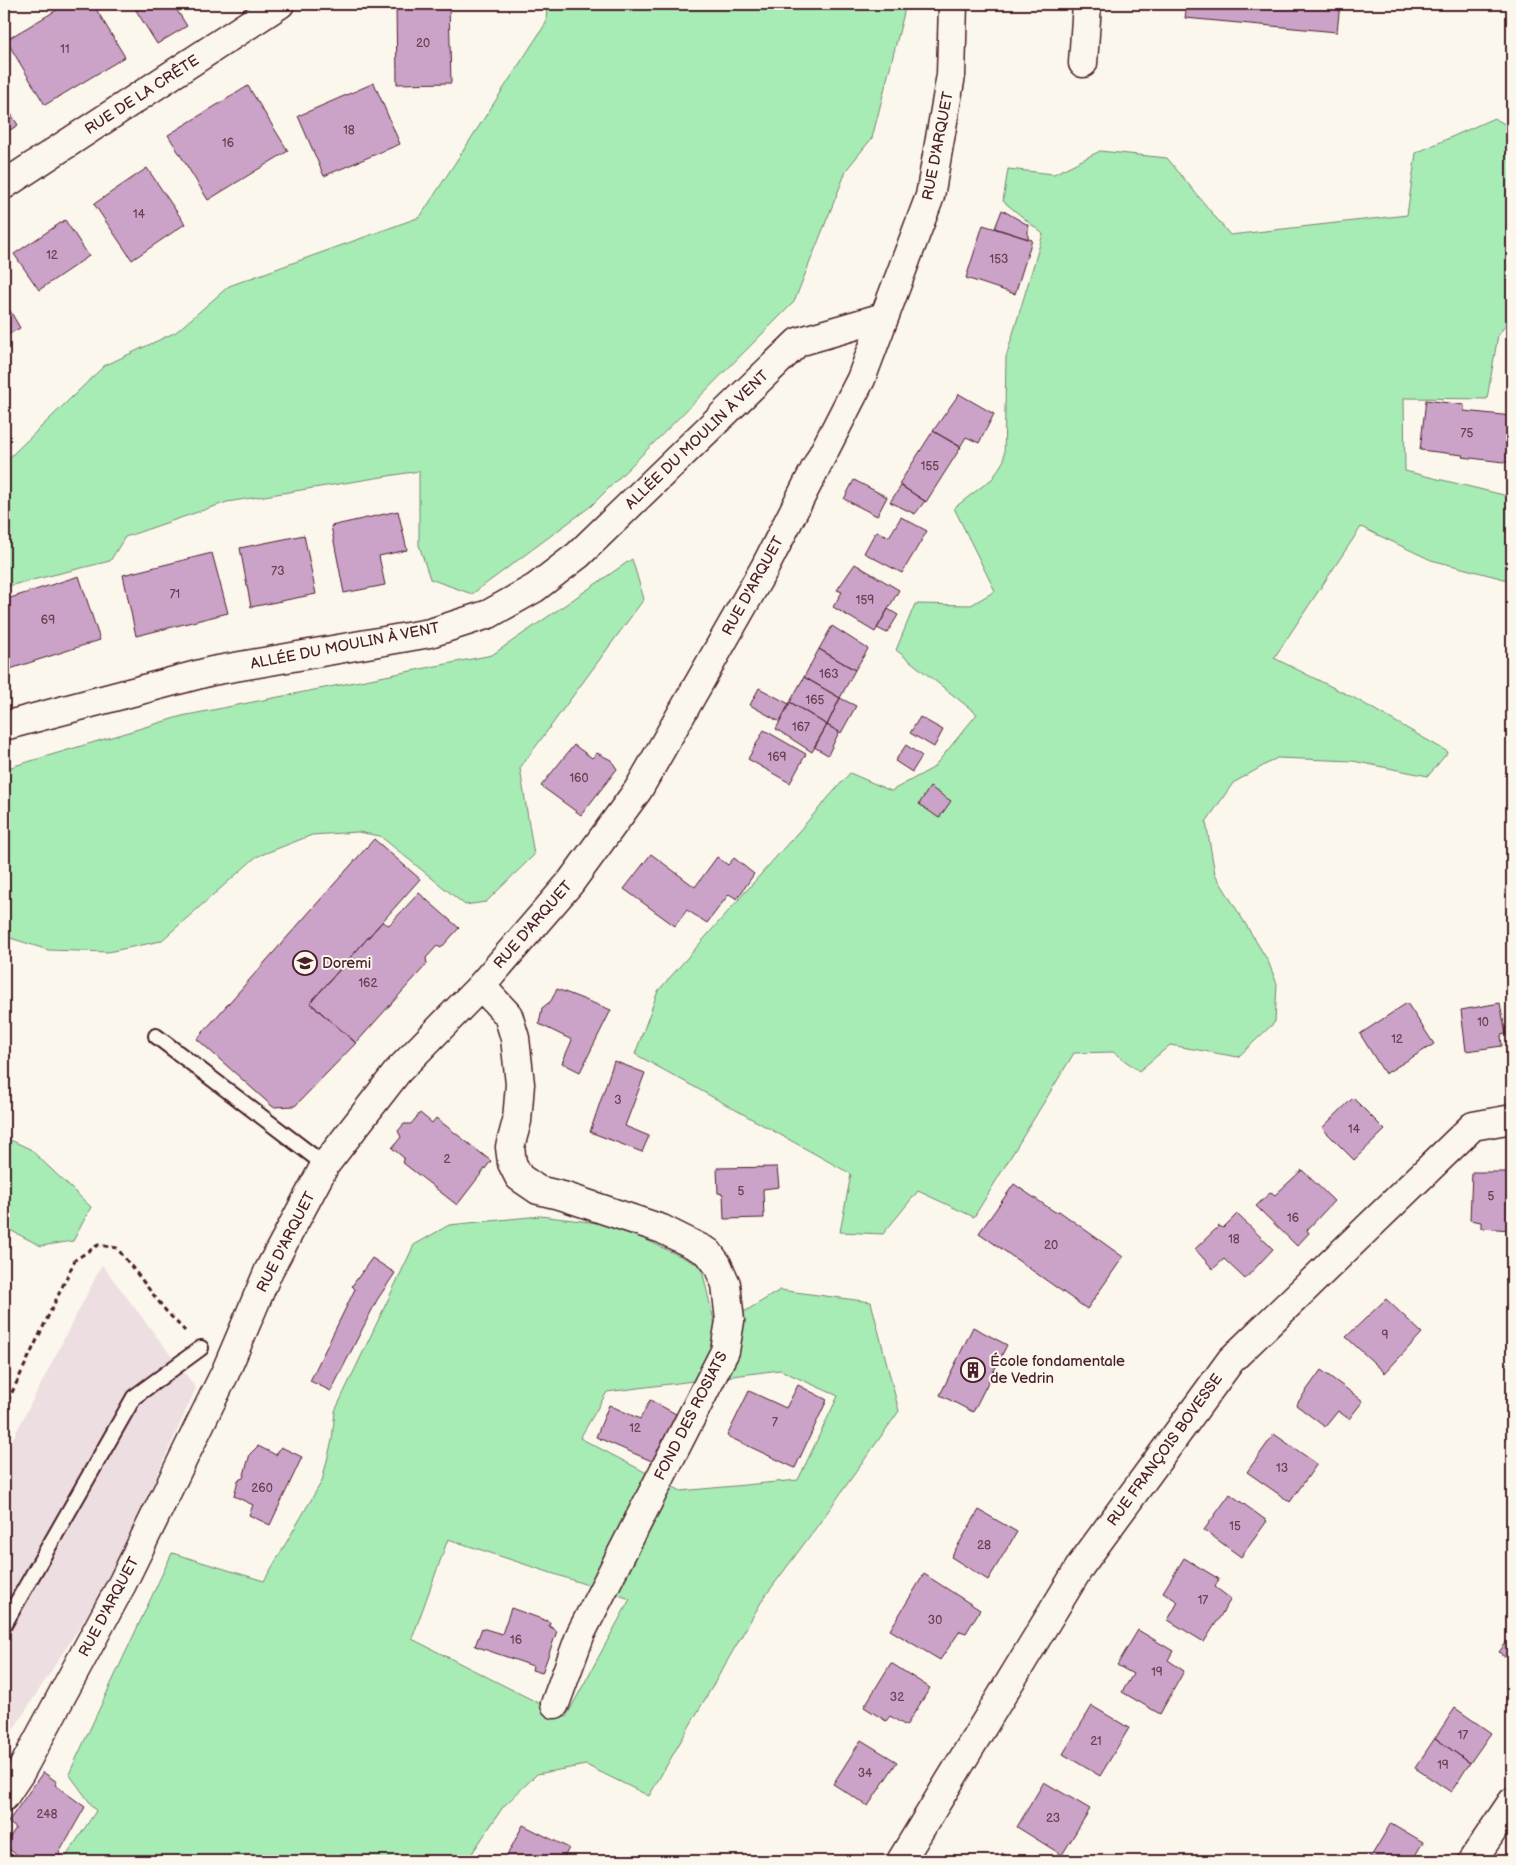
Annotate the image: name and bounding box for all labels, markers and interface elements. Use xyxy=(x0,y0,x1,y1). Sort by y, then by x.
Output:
house number: 20 xyxy=(416,36,430,51)
house number: 11 xyxy=(60,42,70,57)
street label: RUE DE LA CRÊTE xyxy=(81,51,203,139)
street label: RUE D'ARQUET xyxy=(918,90,958,202)
house number: 18 xyxy=(343,123,355,138)
house number: 16 xyxy=(222,136,234,151)
house number: 14 xyxy=(133,207,146,222)
house number: 12 xyxy=(46,248,58,263)
house number: 153 xyxy=(990,252,1008,267)
street label: ALLÉE DU MOULIN À VENT xyxy=(621,366,773,514)
house number: 75 xyxy=(1461,426,1474,441)
house number: 155 xyxy=(921,459,939,474)
street label: RUE D'ARQUET xyxy=(718,533,788,639)
house number: 73 xyxy=(271,564,285,579)
house number: 71 xyxy=(170,587,180,602)
house number: 159 xyxy=(856,593,874,608)
house number: 69 xyxy=(41,613,55,628)
street label: ALLÉE DU MOULIN À VENT xyxy=(249,618,441,674)
house number: 163 xyxy=(819,667,839,682)
house number: 165 xyxy=(806,693,825,708)
house number: 167 xyxy=(792,720,810,735)
house number: 169 xyxy=(768,750,787,765)
house number: 160 xyxy=(569,771,589,786)
street label: RUE D'ARQUET xyxy=(490,877,576,973)
school or university icon: Doremi xyxy=(292,950,318,976)
place label: Doremi xyxy=(322,954,371,973)
house number: 162 xyxy=(358,976,378,991)
house number: 10 xyxy=(1477,1015,1489,1030)
house number: 12 xyxy=(1391,1032,1403,1047)
house number: 3 xyxy=(614,1093,622,1108)
house number: 14 xyxy=(1348,1122,1361,1137)
house number: 2 xyxy=(443,1152,451,1167)
house number: 5 xyxy=(738,1184,745,1199)
street label: RUE D'ARQUET xyxy=(252,1189,320,1295)
house number: 5 xyxy=(1488,1189,1495,1204)
house number: 16 xyxy=(1287,1211,1299,1226)
house number: 18 xyxy=(1228,1232,1240,1247)
house number: 20 xyxy=(1044,1238,1058,1253)
house number: 9 xyxy=(1382,1328,1389,1343)
street label: FOND DES ROSIATS xyxy=(650,1348,732,1484)
place label: École fondamentale de Vedrin xyxy=(990,1352,1125,1388)
building icon: École fondamentale de Vedrin xyxy=(960,1357,986,1383)
street label: RUE FRANÇOIS BOVESSE xyxy=(1103,1370,1227,1530)
house number: 7 xyxy=(772,1415,778,1430)
house number: 12 xyxy=(629,1421,641,1436)
house number: 13 xyxy=(1276,1461,1288,1476)
house number: 260 xyxy=(251,1481,273,1496)
house number: 15 xyxy=(1229,1519,1241,1534)
house number: 28 xyxy=(977,1538,991,1553)
street label: RUE D'ARQUET xyxy=(75,1554,143,1660)
house number: 17 xyxy=(1198,1593,1208,1608)
house number: 30 xyxy=(928,1613,942,1628)
house number: 16 xyxy=(510,1633,522,1648)
house number: 19 xyxy=(1151,1665,1163,1680)
house number: 32 xyxy=(890,1690,904,1705)
house number: 17 xyxy=(1458,1728,1468,1743)
house number: 21 xyxy=(1090,1734,1102,1749)
house number: 19 xyxy=(1437,1758,1449,1773)
house number: 34 xyxy=(858,1766,873,1781)
house number: 248 xyxy=(36,1807,58,1822)
house number: 23 xyxy=(1046,1811,1060,1826)

